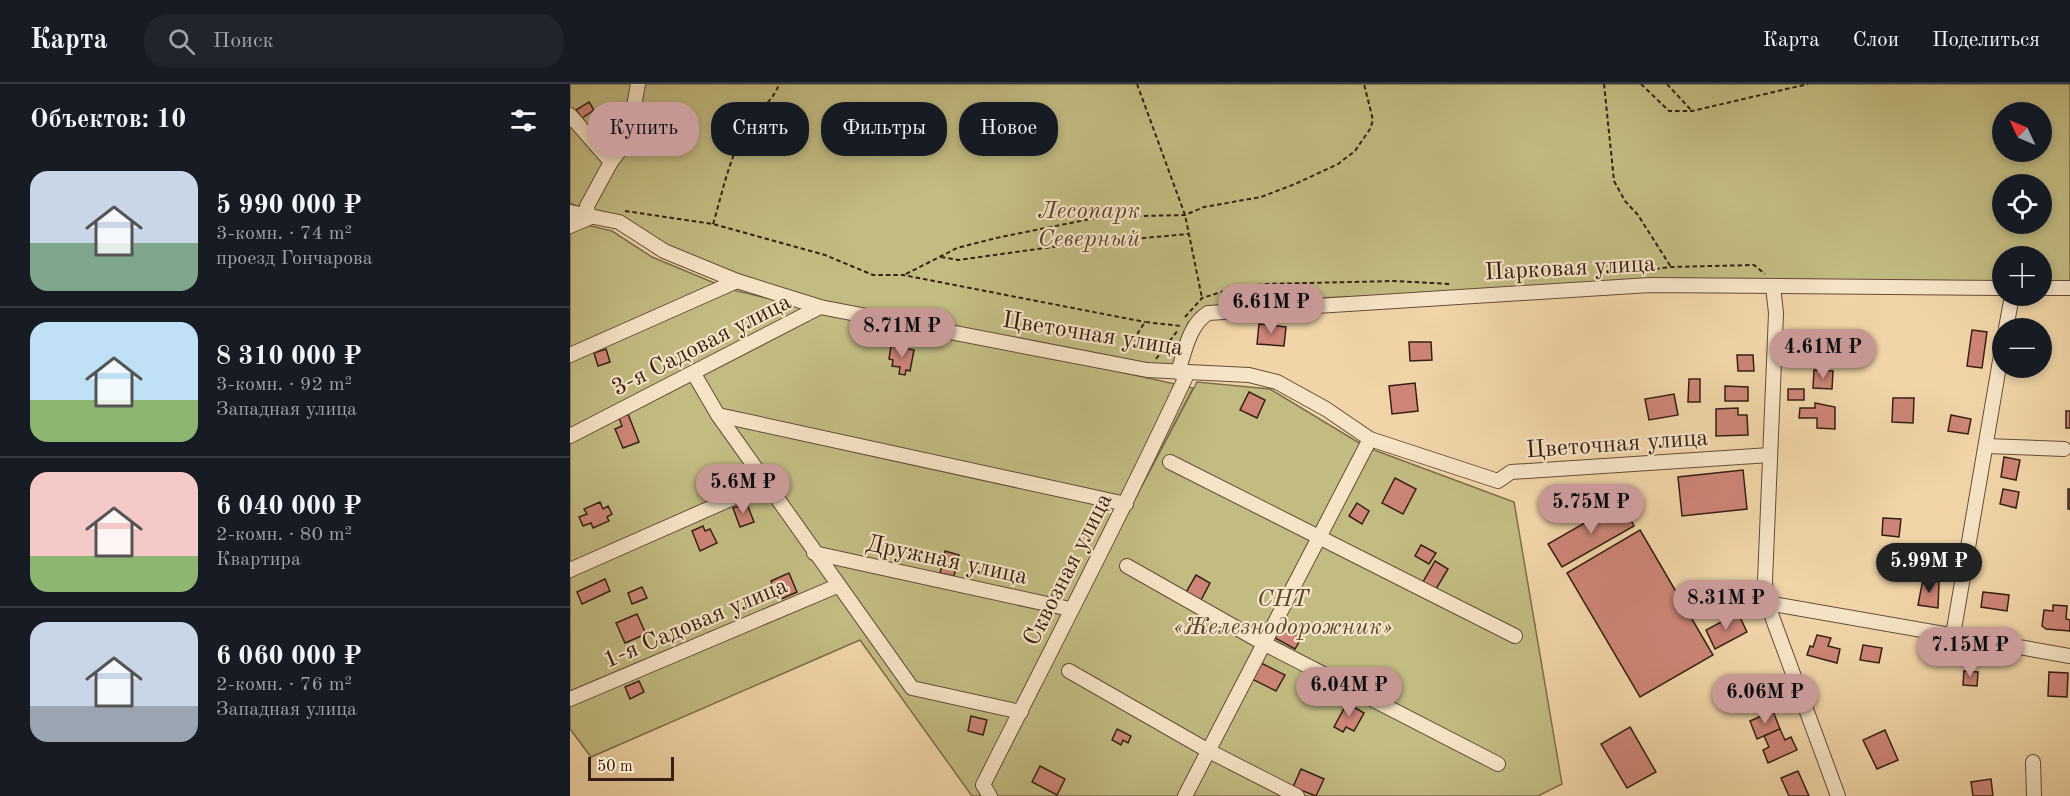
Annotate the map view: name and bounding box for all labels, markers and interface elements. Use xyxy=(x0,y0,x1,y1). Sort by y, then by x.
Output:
search box xyxy=(144,14,564,68)
icon: search xyxy=(165,25,198,58)
text: Карта xyxy=(30,27,108,55)
text: Поиск xyxy=(213,30,274,52)
text: Карта xyxy=(1763,30,1820,51)
text: Слои xyxy=(1853,30,1899,51)
text: Поделиться xyxy=(1932,30,2040,51)
chip: Купить xyxy=(588,102,699,156)
chip: Снять xyxy=(711,102,809,156)
chip: Фильтры xyxy=(821,102,947,156)
chip: Новое xyxy=(959,102,1058,156)
north arrow xyxy=(1992,102,2052,162)
map controls xyxy=(1992,102,2052,378)
icon: filters xyxy=(507,104,540,137)
text: Объектов: 10 xyxy=(30,107,186,133)
button: locate xyxy=(1992,174,2052,234)
text: 5 990 000 ₽ xyxy=(216,193,362,219)
icon: home xyxy=(78,195,150,267)
park label: Лесопарк Северный xyxy=(1038,200,1141,252)
text: 3-комн. · 74 m² xyxy=(216,224,352,244)
button: + xyxy=(1992,246,2052,306)
text: проезд Гончарова xyxy=(216,249,373,269)
street label: Парковая улица xyxy=(1484,253,1656,285)
pin: 6.61M ₽ xyxy=(1216,284,1326,335)
street label: 3-я Садовая улица xyxy=(608,290,795,401)
text: 6.61M ₽ xyxy=(1232,293,1310,313)
pin: 8.71M ₽ xyxy=(847,308,957,359)
street label: Цветочная улица xyxy=(1001,309,1185,361)
text: 8.71M ₽ xyxy=(863,317,941,337)
button: − xyxy=(1992,318,2052,378)
pin: 4.61M ₽ xyxy=(1768,329,1878,380)
text: 4.61M ₽ xyxy=(1784,338,1862,358)
text: 8 310 000 ₽ xyxy=(216,344,362,370)
icon: home xyxy=(78,346,150,418)
text: 3-комн. · 92 m² xyxy=(216,375,352,395)
text: Западная улица xyxy=(216,400,357,420)
street label: Цветочная улица xyxy=(1525,427,1709,463)
pin: 5.6M ₽ xyxy=(694,464,792,515)
text: 5.6M ₽ xyxy=(710,473,776,493)
pin: 5.75M ₽ xyxy=(1536,484,1646,535)
street label: Сквозная улица xyxy=(1020,490,1118,650)
text: 5.75M ₽ xyxy=(1552,493,1630,513)
text: 6 040 000 ₽ xyxy=(216,494,362,520)
icon: home xyxy=(78,496,150,568)
text: 2-комн. · 80 m² xyxy=(216,525,352,545)
street label: Дружная улица xyxy=(864,532,1030,590)
pin: 5.99M ₽ xyxy=(1874,543,1984,594)
text: Квартира xyxy=(216,550,301,570)
text: 5.99M ₽ xyxy=(1890,552,1968,572)
street label: 1-я Садовая улица xyxy=(600,574,792,673)
pin: 8.31M ₽ xyxy=(1671,580,1781,631)
park label: СНТ «Железнодорожник» xyxy=(1173,588,1393,640)
text: 8.31M ₽ xyxy=(1687,589,1765,609)
pin: 7.15M ₽ xyxy=(1915,627,2025,678)
text: 7.15M ₽ xyxy=(1931,636,2009,656)
text: 6 060 000 ₽ xyxy=(216,644,362,670)
icon: home xyxy=(78,646,150,718)
pin: 6.04M ₽ xyxy=(1294,667,1404,718)
pin: 6.06M ₽ xyxy=(1710,674,1820,725)
text: 2-комн. · 76 m² xyxy=(216,675,352,695)
text: 6.04M ₽ xyxy=(1310,676,1388,696)
text: 6.06M ₽ xyxy=(1726,683,1804,703)
text: Западная улица xyxy=(216,700,357,720)
scale bar xyxy=(588,754,674,782)
text: 50 m xyxy=(597,759,633,775)

